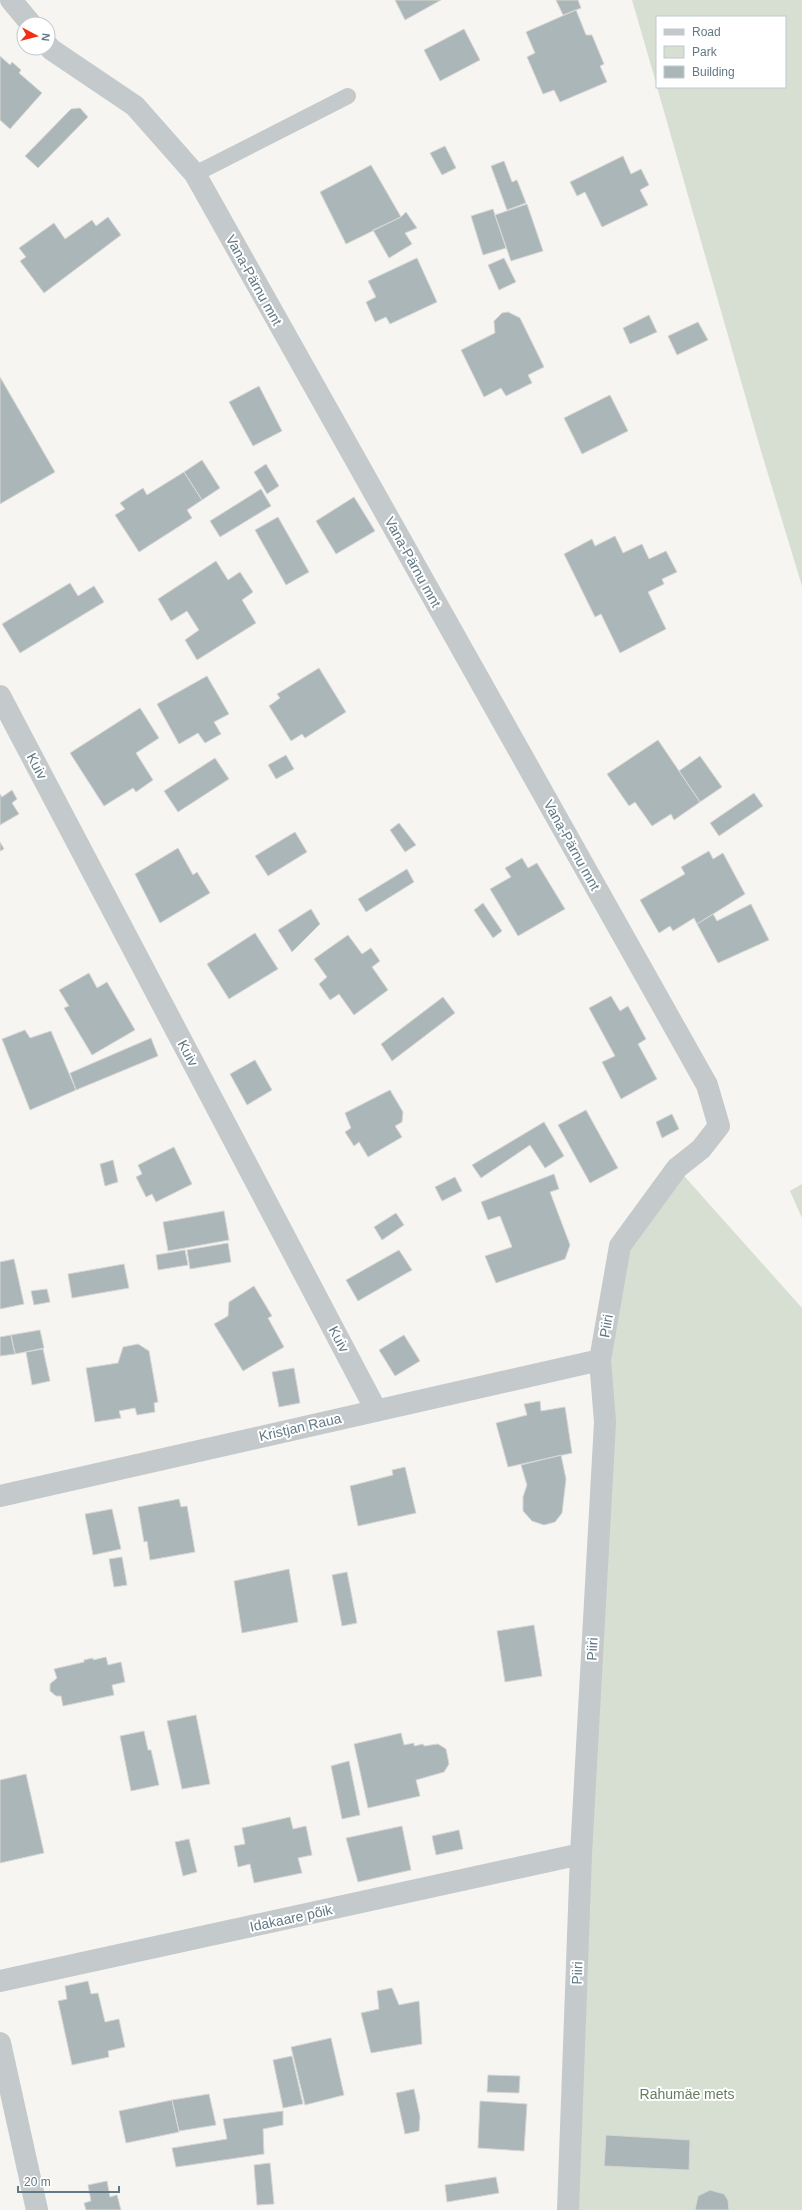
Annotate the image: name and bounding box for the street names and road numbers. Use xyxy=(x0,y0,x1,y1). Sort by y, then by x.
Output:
street label: Vana-Pärnu mnt xyxy=(223,232,286,328)
street label: Vana-Pärnu mnt xyxy=(382,514,445,610)
street label: Kuiv xyxy=(24,750,50,782)
street label: Vana-Pärnu mnt xyxy=(541,797,604,893)
street label: Kuiv xyxy=(175,1037,201,1069)
street label: Piiri xyxy=(596,1313,616,1339)
street label: Kuiv xyxy=(326,1323,352,1355)
street label: Kristjan Raua xyxy=(257,1410,343,1444)
street label: Piiri xyxy=(583,1637,601,1661)
street label: Idakaare põik xyxy=(248,1901,335,1935)
street label: Piiri xyxy=(569,1961,585,1985)

